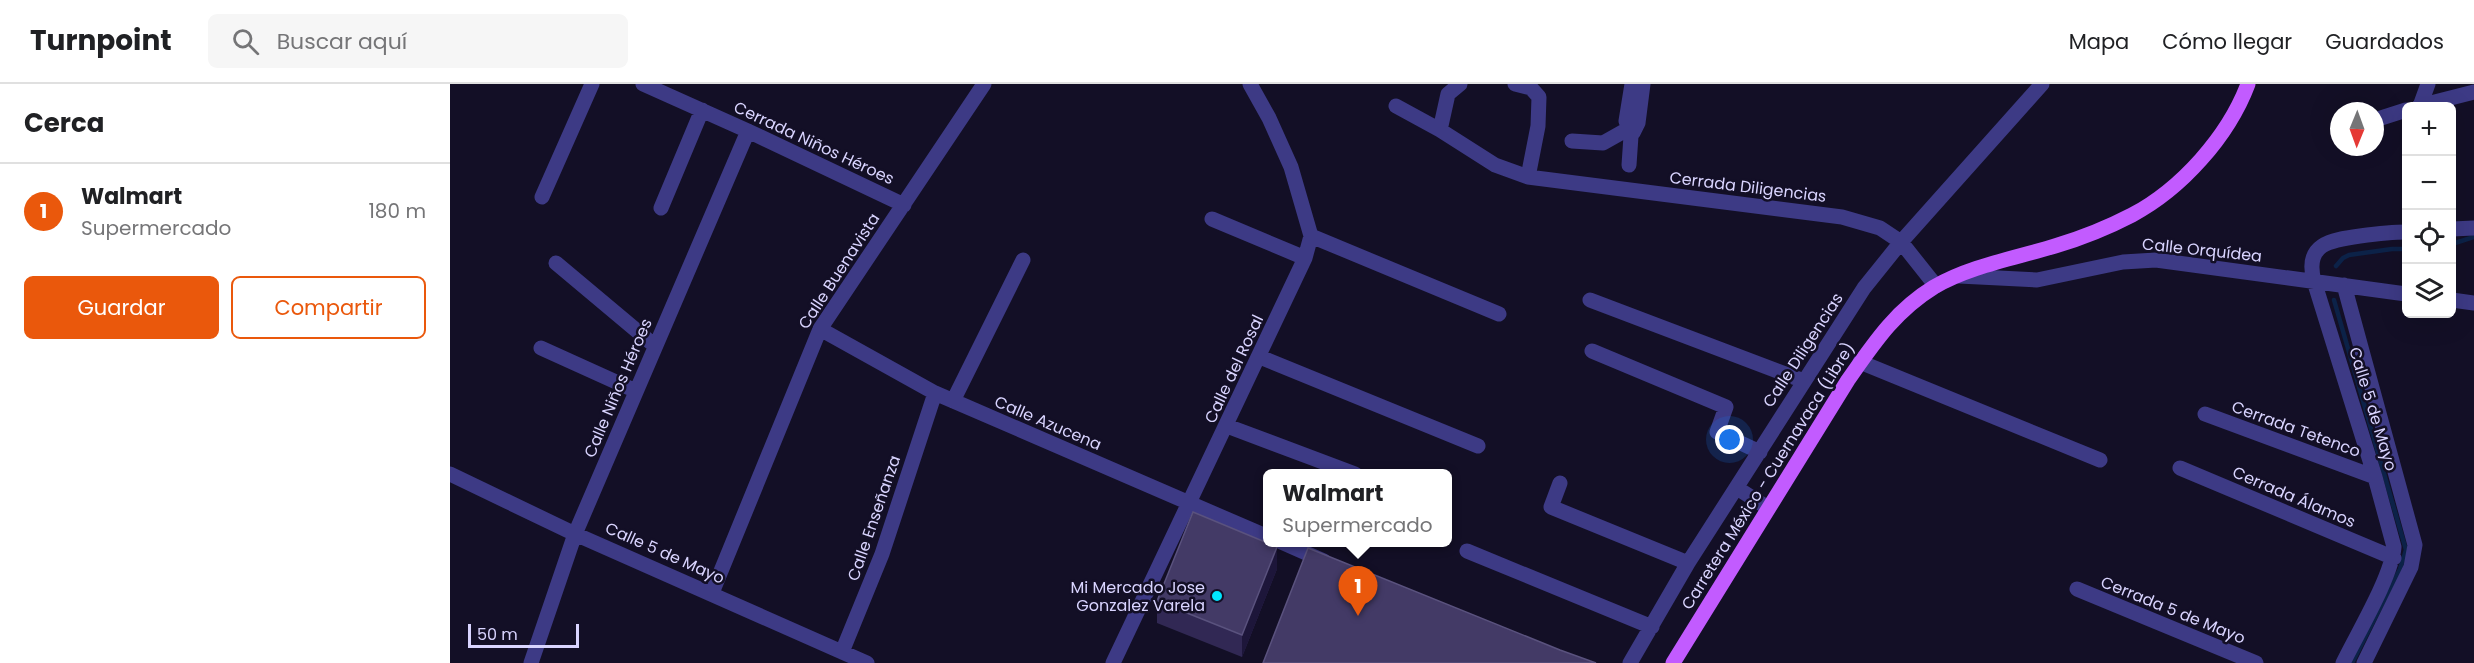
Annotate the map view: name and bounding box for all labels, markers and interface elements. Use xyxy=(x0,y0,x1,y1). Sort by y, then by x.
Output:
search box xyxy=(208,14,628,68)
text: Turnpoint xyxy=(30,21,172,60)
icon: search xyxy=(229,25,262,58)
text: Buscar aquí xyxy=(277,26,407,57)
text: Mapa xyxy=(2069,27,2129,56)
text: Cómo llegar xyxy=(2162,27,2292,56)
text: Guardados xyxy=(2325,27,2444,56)
street label: Cerrada Niños Héroes xyxy=(730,96,898,190)
north arrow xyxy=(2330,102,2384,156)
map controls xyxy=(2402,102,2456,318)
button: + xyxy=(2402,102,2456,156)
text: Cerca xyxy=(24,105,104,141)
button: − xyxy=(2402,156,2456,210)
street label: Cerrada Diligencias xyxy=(1668,166,1828,208)
text: Walmart xyxy=(81,181,182,212)
text: 1 xyxy=(40,197,47,225)
text: 180 m xyxy=(368,197,426,225)
street label: Calle Buenavista xyxy=(793,208,885,334)
button: locate xyxy=(2402,210,2456,264)
text: Supermercado xyxy=(81,214,231,242)
street label: Calle Orquídea xyxy=(2141,232,2263,268)
button: layers xyxy=(2402,264,2456,318)
button: Guardar xyxy=(24,276,219,339)
button: Compartir xyxy=(231,276,426,339)
street label: Calle Diligencias xyxy=(1757,288,1849,412)
street label: Calle del Rosal xyxy=(1199,311,1269,427)
street label: Calle Niños Héroes xyxy=(578,315,658,461)
street label: Carretera México - Cuernavaca (Libre) xyxy=(1676,338,1860,614)
street label: Calle 5 de Mayo xyxy=(2343,344,2403,474)
street label: Calle Azucena xyxy=(991,390,1105,456)
street label: Cerrada Tetenco xyxy=(2228,395,2364,463)
your location xyxy=(1715,425,1744,454)
street label: Calle Enseñanza xyxy=(842,452,906,584)
street label: Cerrada Álamos xyxy=(2229,461,2359,533)
popup xyxy=(1263,469,1452,547)
text: Walmart xyxy=(1282,478,1383,509)
text: Supermercado xyxy=(1282,511,1433,539)
street label: Calle 5 de Mayo xyxy=(602,516,728,590)
pin: 1 xyxy=(1338,566,1378,616)
street label: Cerrada 5 de Mayo xyxy=(2097,570,2249,650)
place label: Mi Mercado Jose Gonzalez Varela xyxy=(1071,576,1205,617)
marker: Mi Mercado Jose Gonzalez Varela xyxy=(1210,589,1224,603)
scale bar xyxy=(468,621,579,648)
text: 50 m xyxy=(477,623,518,646)

